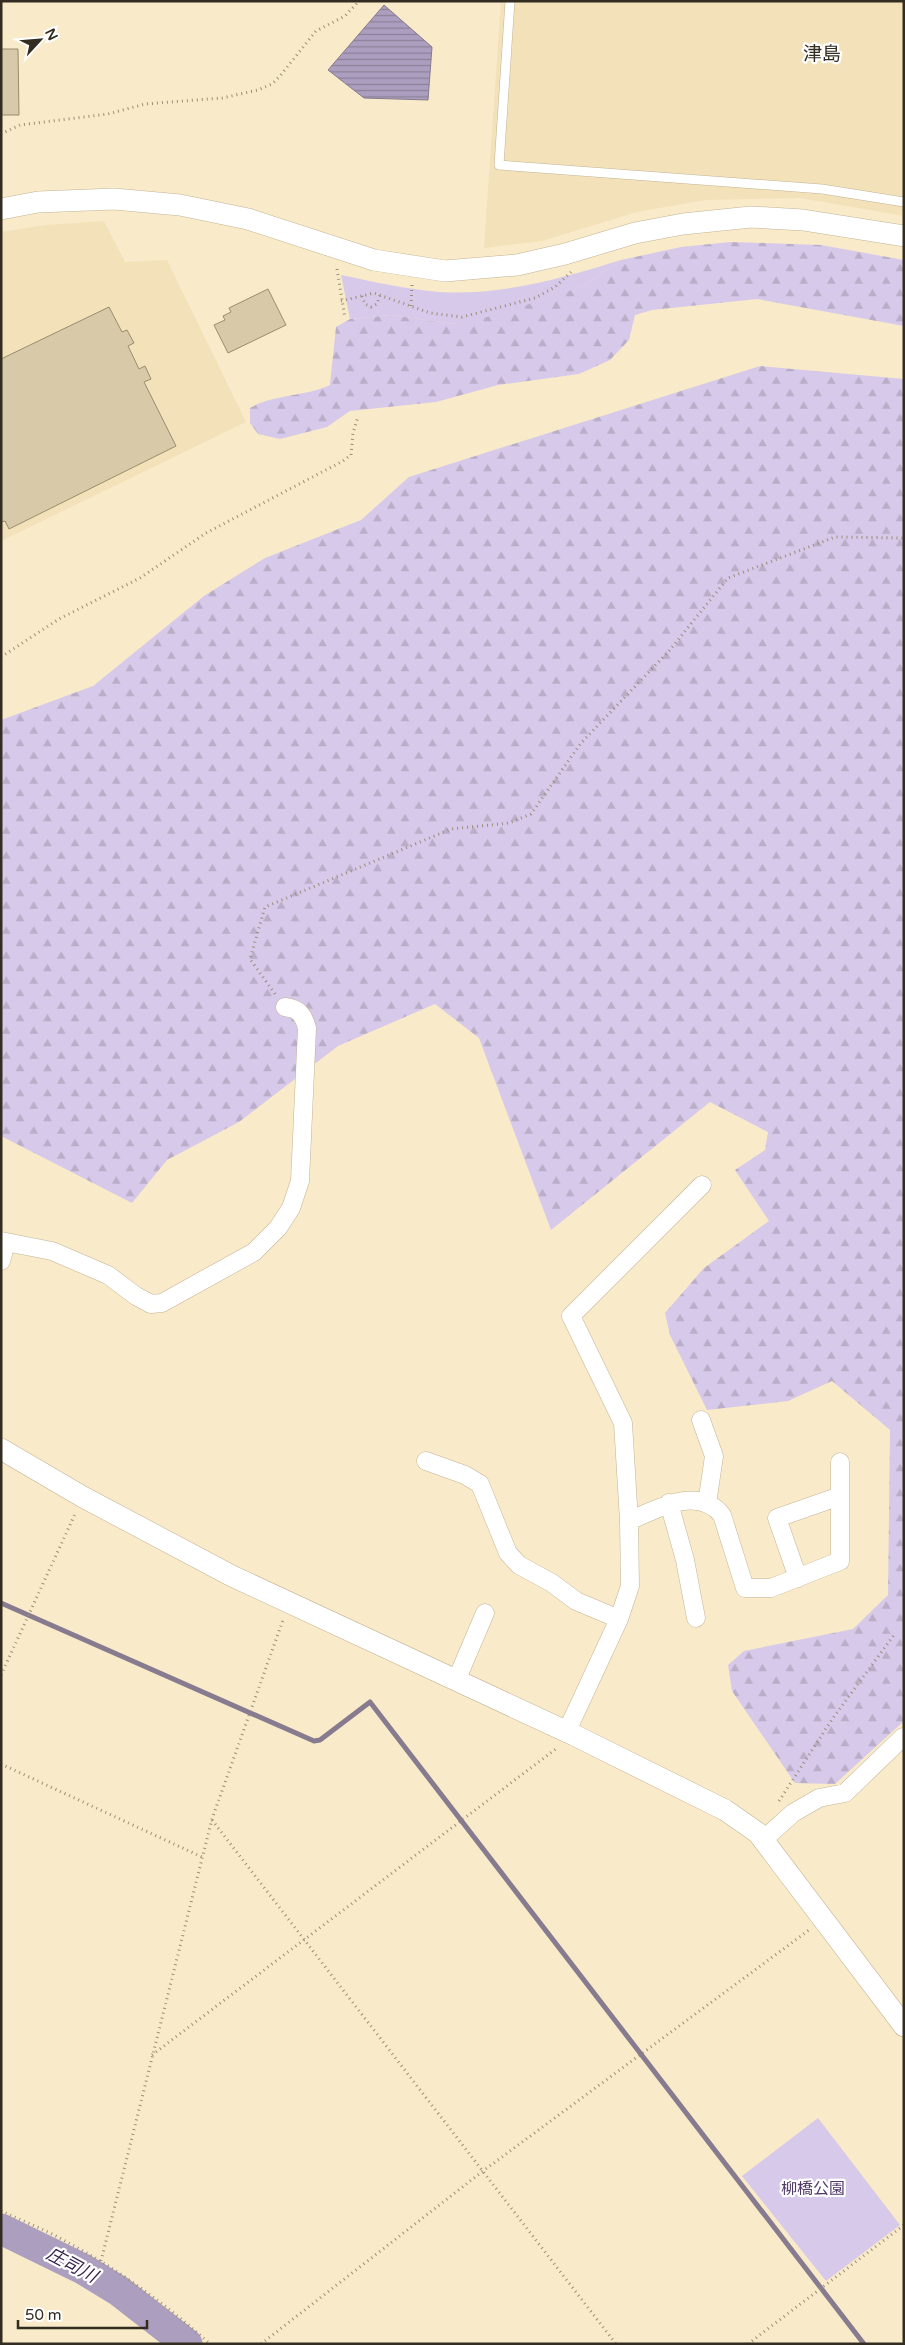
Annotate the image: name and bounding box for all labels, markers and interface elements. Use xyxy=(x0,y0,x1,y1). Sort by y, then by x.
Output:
north arrow xyxy=(15,15,65,65)
text: N xyxy=(41,26,61,43)
district label: 津島 xyxy=(803,43,841,65)
park label: 柳橋公園 xyxy=(781,2179,845,2199)
water label: 庄司川 xyxy=(43,2243,103,2288)
scale bar xyxy=(18,2298,146,2330)
text: 50 m xyxy=(25,2306,62,2324)

